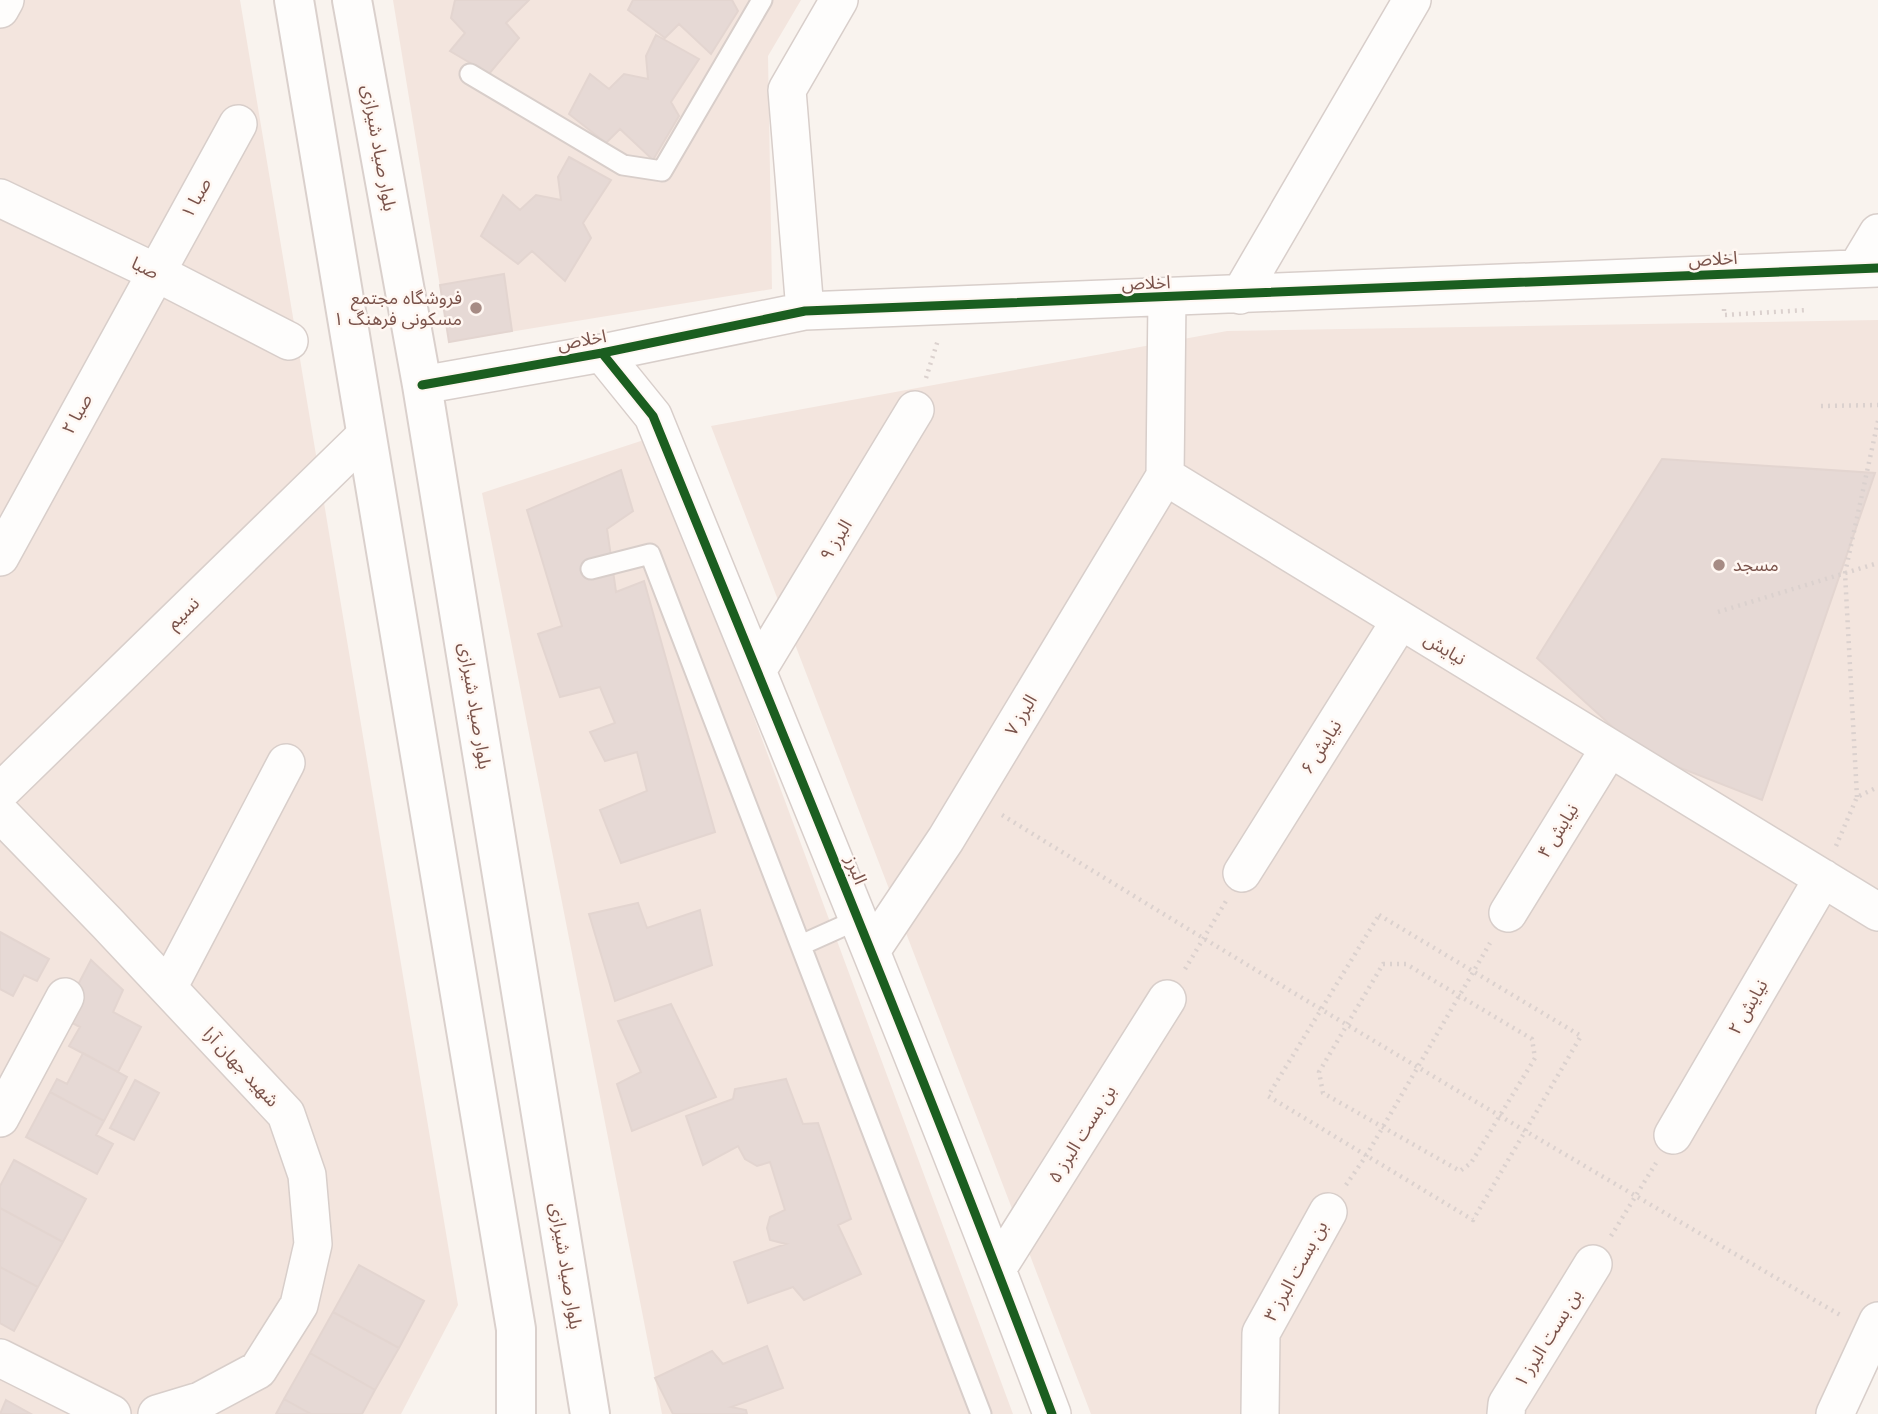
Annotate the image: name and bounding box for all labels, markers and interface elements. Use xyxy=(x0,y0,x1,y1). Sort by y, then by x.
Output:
street label: بلوار صیاد شیرازی xyxy=(357,83,401,213)
street label: صبا ۱ xyxy=(176,174,216,222)
street label: اخلاص xyxy=(1688,247,1738,271)
street label: صبا xyxy=(128,252,162,284)
street label: اخلاص xyxy=(1121,271,1171,295)
place label: فروشگاه مجتمع مسکونی فرهنگ ۱ xyxy=(333,287,462,330)
marker: فروشگاه مجتمع مسکونی فرهنگ ۱ xyxy=(468,300,484,316)
street label: اخلاص xyxy=(556,325,608,355)
street label: صبا ۲ xyxy=(57,390,97,438)
street label: البرز ۹ xyxy=(815,516,857,564)
place label: مسجد xyxy=(1733,554,1779,576)
marker: مسجد xyxy=(1711,557,1727,573)
street label: نسیم xyxy=(162,592,205,635)
street label: نیایش xyxy=(1420,628,1470,670)
street label: بلوار صیاد شیرازی xyxy=(454,641,496,771)
street label: البرز ۷ xyxy=(1000,691,1042,739)
street label: نیایش ۶ xyxy=(1296,716,1346,778)
street label: نیایش ۴ xyxy=(1533,800,1583,862)
street label: البرز xyxy=(840,852,872,888)
street label: نیایش ۲ xyxy=(1723,976,1773,1038)
street label: شهید جهان آرا xyxy=(199,1023,283,1111)
street label: بن بست البرز ۵ xyxy=(1043,1081,1121,1187)
street label: بلوار صیاد شیرازی xyxy=(545,1201,587,1331)
street label: بن بست البرز ۳ xyxy=(1259,1217,1333,1325)
street label: بن بست البرز ۱ xyxy=(1509,1285,1587,1391)

